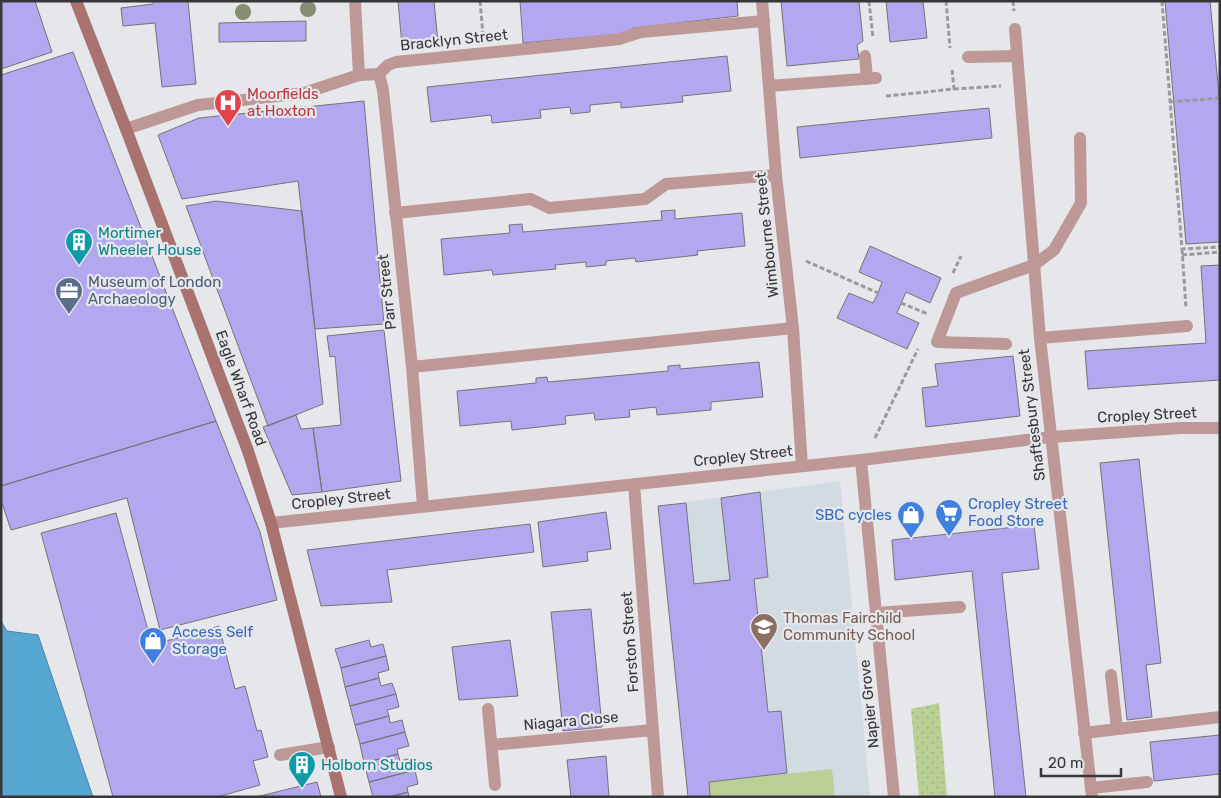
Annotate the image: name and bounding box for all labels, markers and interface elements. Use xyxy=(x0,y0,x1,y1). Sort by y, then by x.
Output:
street label: Bracklyn Street xyxy=(399,25,509,55)
place label: Moorfields at Hoxton xyxy=(247,85,319,120)
hospital icon: Moorfields at Hoxton xyxy=(213,88,243,127)
street label: Wimbourne Street xyxy=(751,171,783,298)
place label: Mortimer Wheeler House xyxy=(98,224,201,259)
building icon: Mortimer Wheeler House xyxy=(64,227,94,266)
street label: Parr Street xyxy=(374,253,400,331)
place label: Museum of London Archaeology xyxy=(88,273,221,308)
office icon: Museum of London Archaeology xyxy=(54,276,84,315)
street label: Eagle Wharf Road xyxy=(212,328,270,448)
street label: Shaftesbury Street xyxy=(1015,348,1049,482)
street label: Cropley Street xyxy=(1097,403,1197,427)
street label: Cropley Street xyxy=(692,442,794,470)
street label: Cropley Street xyxy=(290,485,392,513)
place label: Cropley Street Food Store xyxy=(968,495,1068,530)
supermarket icon: Cropley Street Food Store xyxy=(934,498,964,537)
shop icon: SBC cycles xyxy=(896,500,926,539)
place label: SBC cycles xyxy=(815,506,892,524)
street label: Forston Street xyxy=(617,591,643,693)
place label: Thomas Fairchild Community School xyxy=(783,609,915,644)
school or university icon: Thomas Fairchild Community School xyxy=(749,612,779,651)
place label: Access Self Storage xyxy=(172,623,253,658)
shop icon: Access Self Storage xyxy=(138,626,168,665)
street label: Napier Grove xyxy=(855,659,883,749)
street label: Niagara Close xyxy=(523,708,619,734)
scale bar xyxy=(1041,746,1121,778)
building icon: Holborn Studios xyxy=(287,750,317,789)
text: 20 m xyxy=(1048,754,1083,772)
place label: Holborn Studios xyxy=(321,756,433,774)

